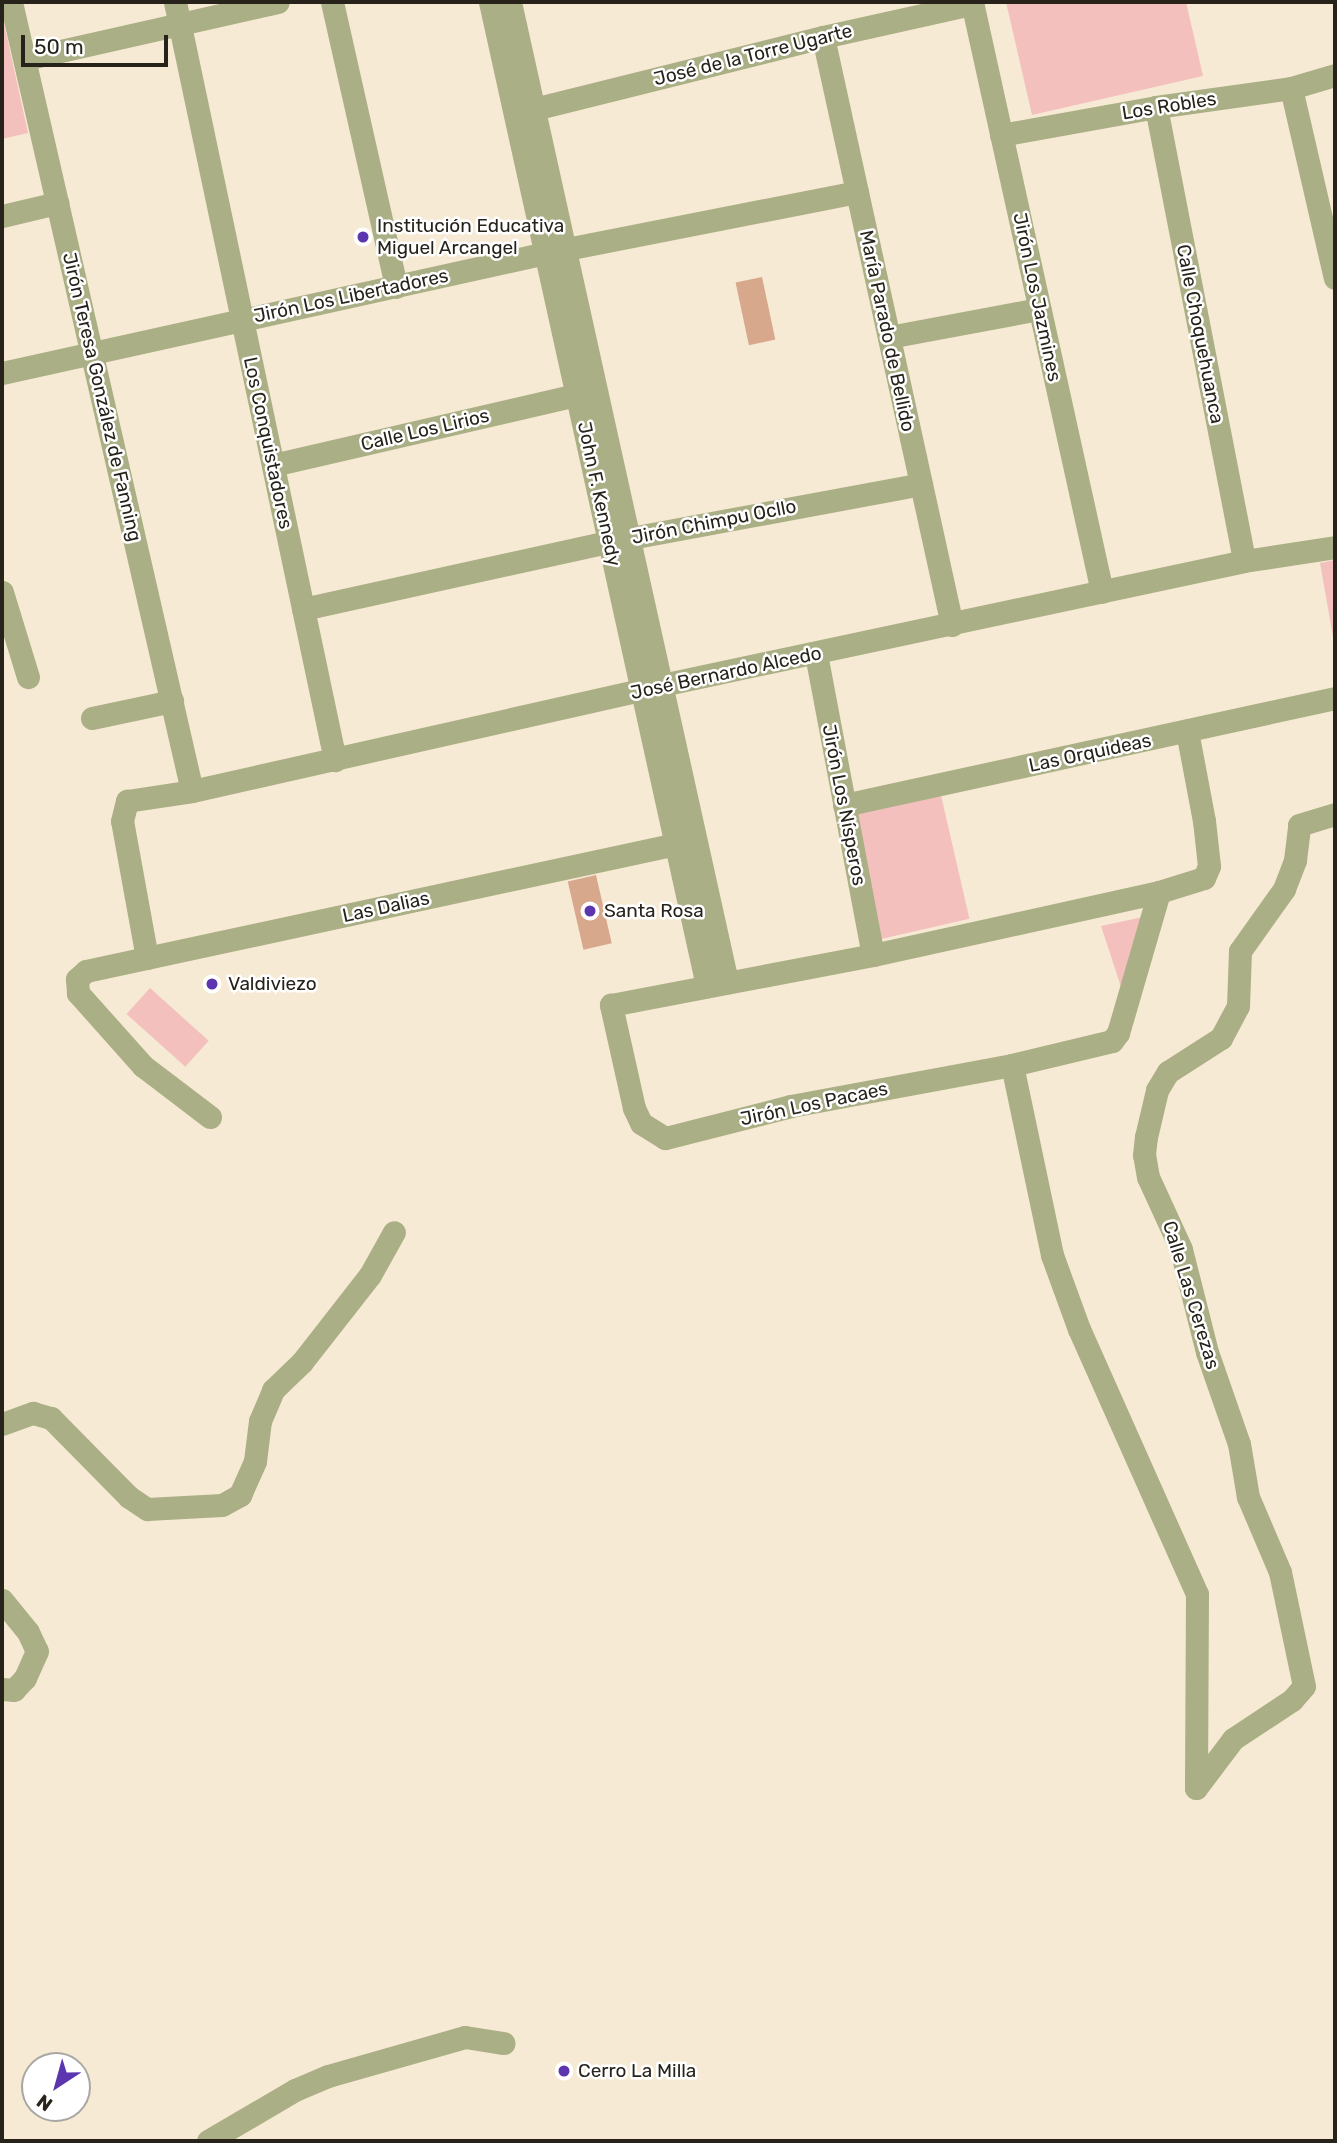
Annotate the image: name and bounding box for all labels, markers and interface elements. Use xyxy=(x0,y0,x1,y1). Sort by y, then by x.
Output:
street label: José de la Torre Ugarte xyxy=(651,19,855,91)
scale bar xyxy=(24,21,172,65)
text: 50 m xyxy=(34,34,84,59)
street label: Los Robles xyxy=(1120,87,1218,125)
street label: Jirón Los Jazmines xyxy=(1008,211,1066,383)
place label: Institución Educativa Miguel Arcangel xyxy=(377,215,564,259)
street label: María Parado de Bellido xyxy=(854,228,920,434)
marker: Institución Educativa Miguel Arcangel xyxy=(355,229,371,245)
street label: Calle Choquehuanca xyxy=(1171,242,1229,426)
street label: Jirón Teresa González de Fanning xyxy=(58,250,146,544)
street label: Jirón Los Libertadores xyxy=(252,264,450,328)
street label: Los Conquistadores xyxy=(239,355,297,531)
street label: Calle Los Lirios xyxy=(359,404,491,456)
street label: John F. Kennedy xyxy=(573,420,625,568)
street label: Jirón Chimpu Ocllo xyxy=(630,495,798,549)
street label: José Bernardo Alcedo xyxy=(628,642,824,704)
street label: Jirón Los Nísperos xyxy=(817,723,871,887)
street label: Las Orquideas xyxy=(1027,729,1153,777)
street label: Las Dalias xyxy=(340,887,432,927)
place label: Santa Rosa xyxy=(604,900,704,922)
marker: Santa Rosa xyxy=(582,903,598,919)
place label: Valdiviezo xyxy=(228,973,317,995)
marker: Valdiviezo xyxy=(202,974,222,994)
street label: Jirón Los Pacaes xyxy=(738,1077,890,1131)
street label: Calle Las Cerezas xyxy=(1158,1218,1224,1372)
north arrow xyxy=(21,2052,91,2122)
place label: Cerro La Milla xyxy=(578,2060,696,2082)
marker: Cerro La Milla xyxy=(556,2063,572,2079)
text: N xyxy=(32,2089,57,2116)

